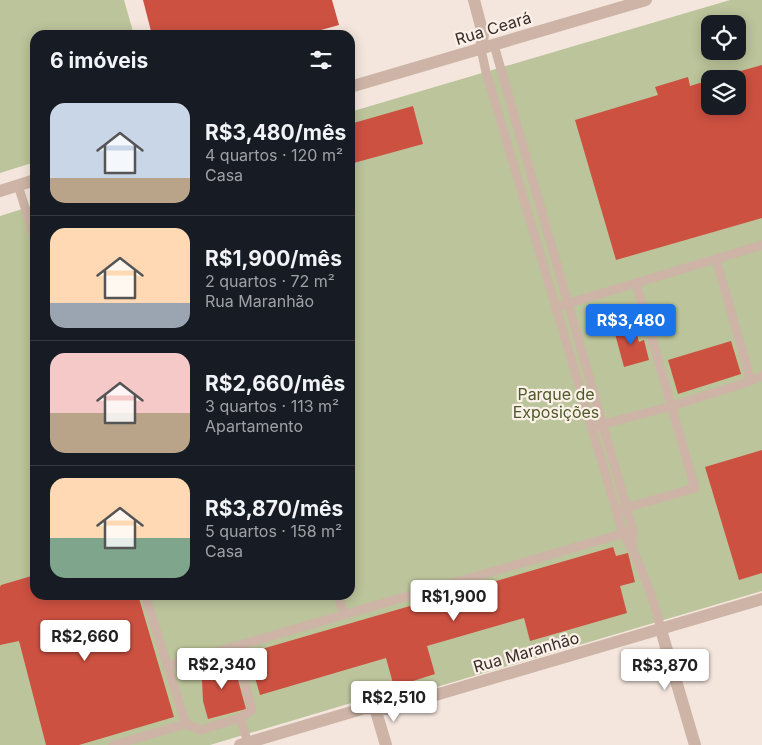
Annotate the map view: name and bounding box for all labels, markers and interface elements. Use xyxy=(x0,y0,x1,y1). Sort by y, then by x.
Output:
street label: Rua Ceará xyxy=(453,7,533,49)
map controls xyxy=(701,15,746,115)
button: locate xyxy=(701,15,746,60)
icon: filters xyxy=(307,46,335,74)
text: 6 imóveis xyxy=(50,48,148,73)
button: layers xyxy=(701,70,746,115)
text: R$3,480/mês xyxy=(205,120,346,145)
icon: home xyxy=(90,123,150,183)
text: 4 quartos · 120 m² xyxy=(205,145,343,165)
text: Casa xyxy=(205,165,243,185)
text: R$1,900/mês xyxy=(205,246,342,271)
icon: home xyxy=(90,248,150,308)
text: 2 quartos · 72 m² xyxy=(205,271,335,291)
text: Rua Maranhão xyxy=(205,291,314,311)
pin: R$3,480 xyxy=(585,304,677,346)
text: R$3,480 xyxy=(597,310,665,330)
text: R$2,660/mês xyxy=(205,371,345,396)
icon: home xyxy=(90,373,150,433)
park label: Parque de Exposições xyxy=(513,384,599,422)
text: 3 quartos · 113 m² xyxy=(205,396,339,416)
text: Apartamento xyxy=(205,416,303,436)
text: R$3,870/mês xyxy=(205,496,343,521)
icon: home xyxy=(90,498,150,558)
text: 5 quartos · 158 m² xyxy=(205,521,342,541)
text: Casa xyxy=(205,541,243,561)
pin: R$1,900 xyxy=(408,580,500,622)
text: R$1,900 xyxy=(422,586,487,606)
pin: R$2,660 xyxy=(39,620,131,662)
text: R$2,660 xyxy=(51,626,119,646)
street label: Rua Maranhão xyxy=(471,627,581,677)
pin: R$2,340 xyxy=(176,648,268,690)
pin: R$3,870 xyxy=(619,648,711,691)
text: R$2,340 xyxy=(188,654,256,674)
text: R$3,870 xyxy=(632,655,698,675)
pin: R$2,510 xyxy=(348,680,440,723)
text: R$2,510 xyxy=(362,687,426,707)

